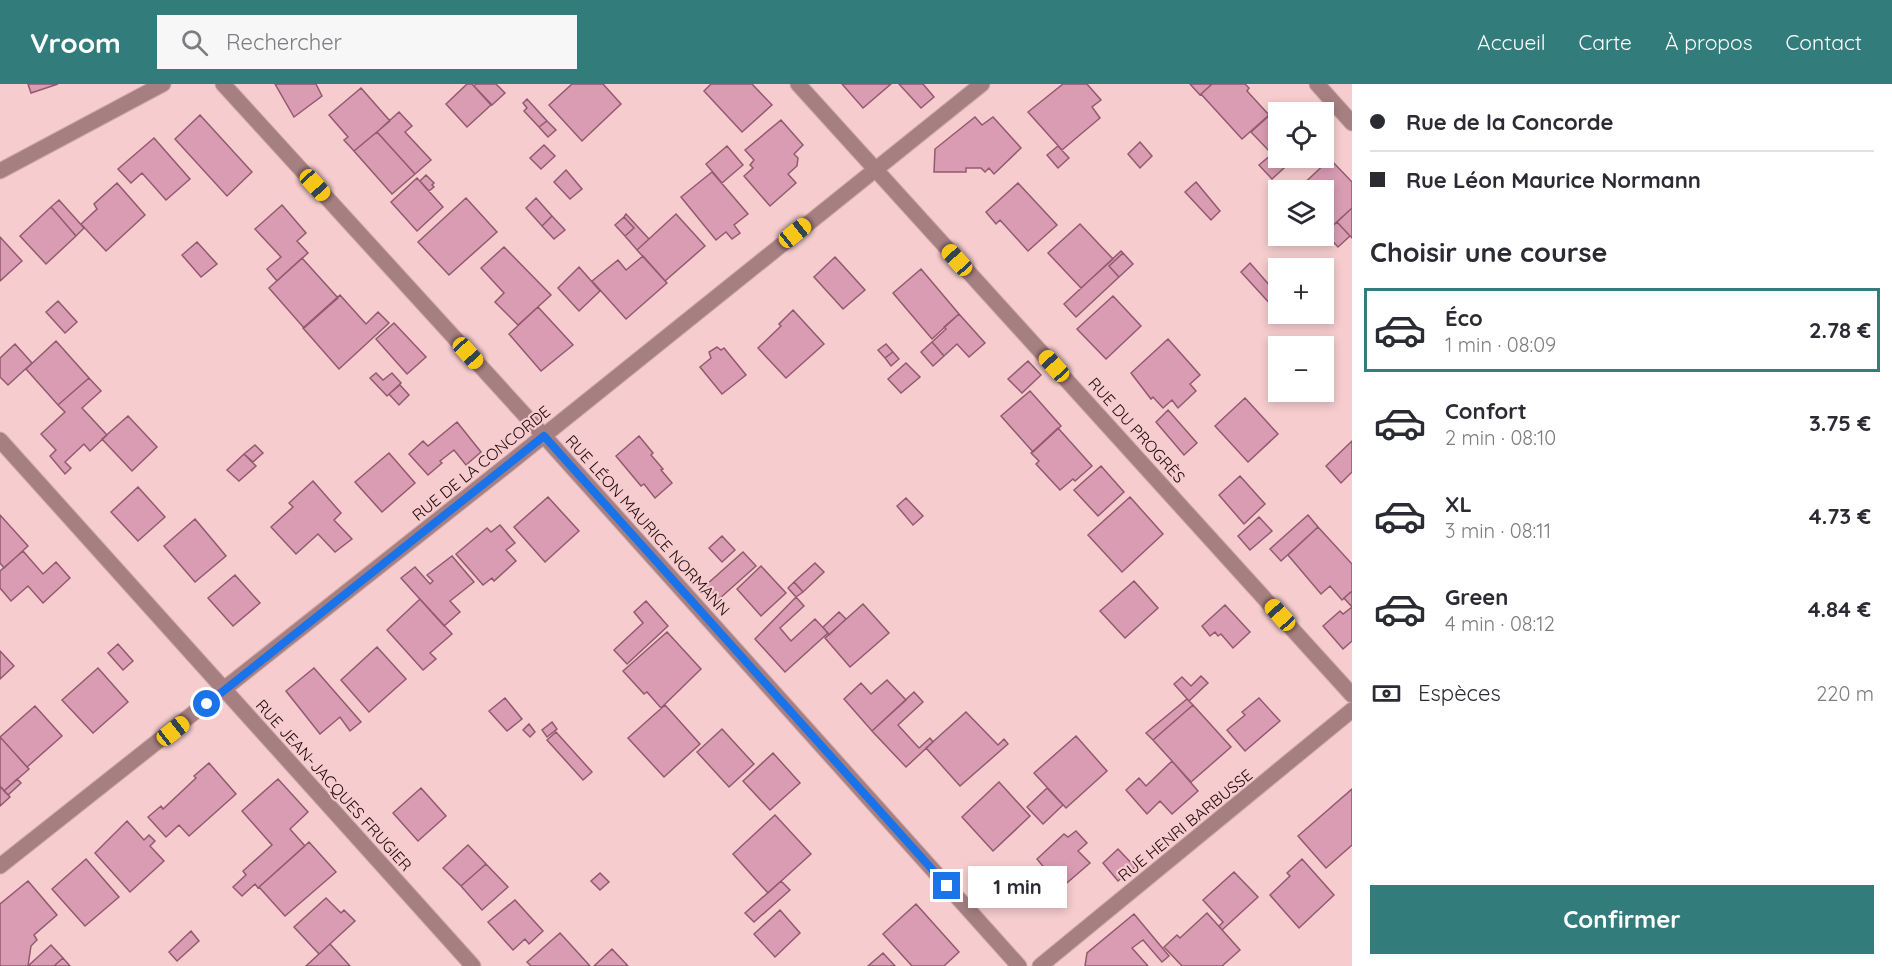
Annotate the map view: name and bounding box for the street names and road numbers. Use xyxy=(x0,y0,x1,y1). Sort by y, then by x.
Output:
street label: RUE DU PROGRÈS xyxy=(1084,373,1190,487)
street label: RUE DE LA CONCORDE xyxy=(408,401,554,525)
street label: RUE LÉON MAURICE NORMANN xyxy=(561,430,735,620)
street label: RUE JEAN-JACQUES FRUGIER xyxy=(252,695,416,875)
street label: RUE HENRI BARBUSSE xyxy=(1114,765,1256,885)

